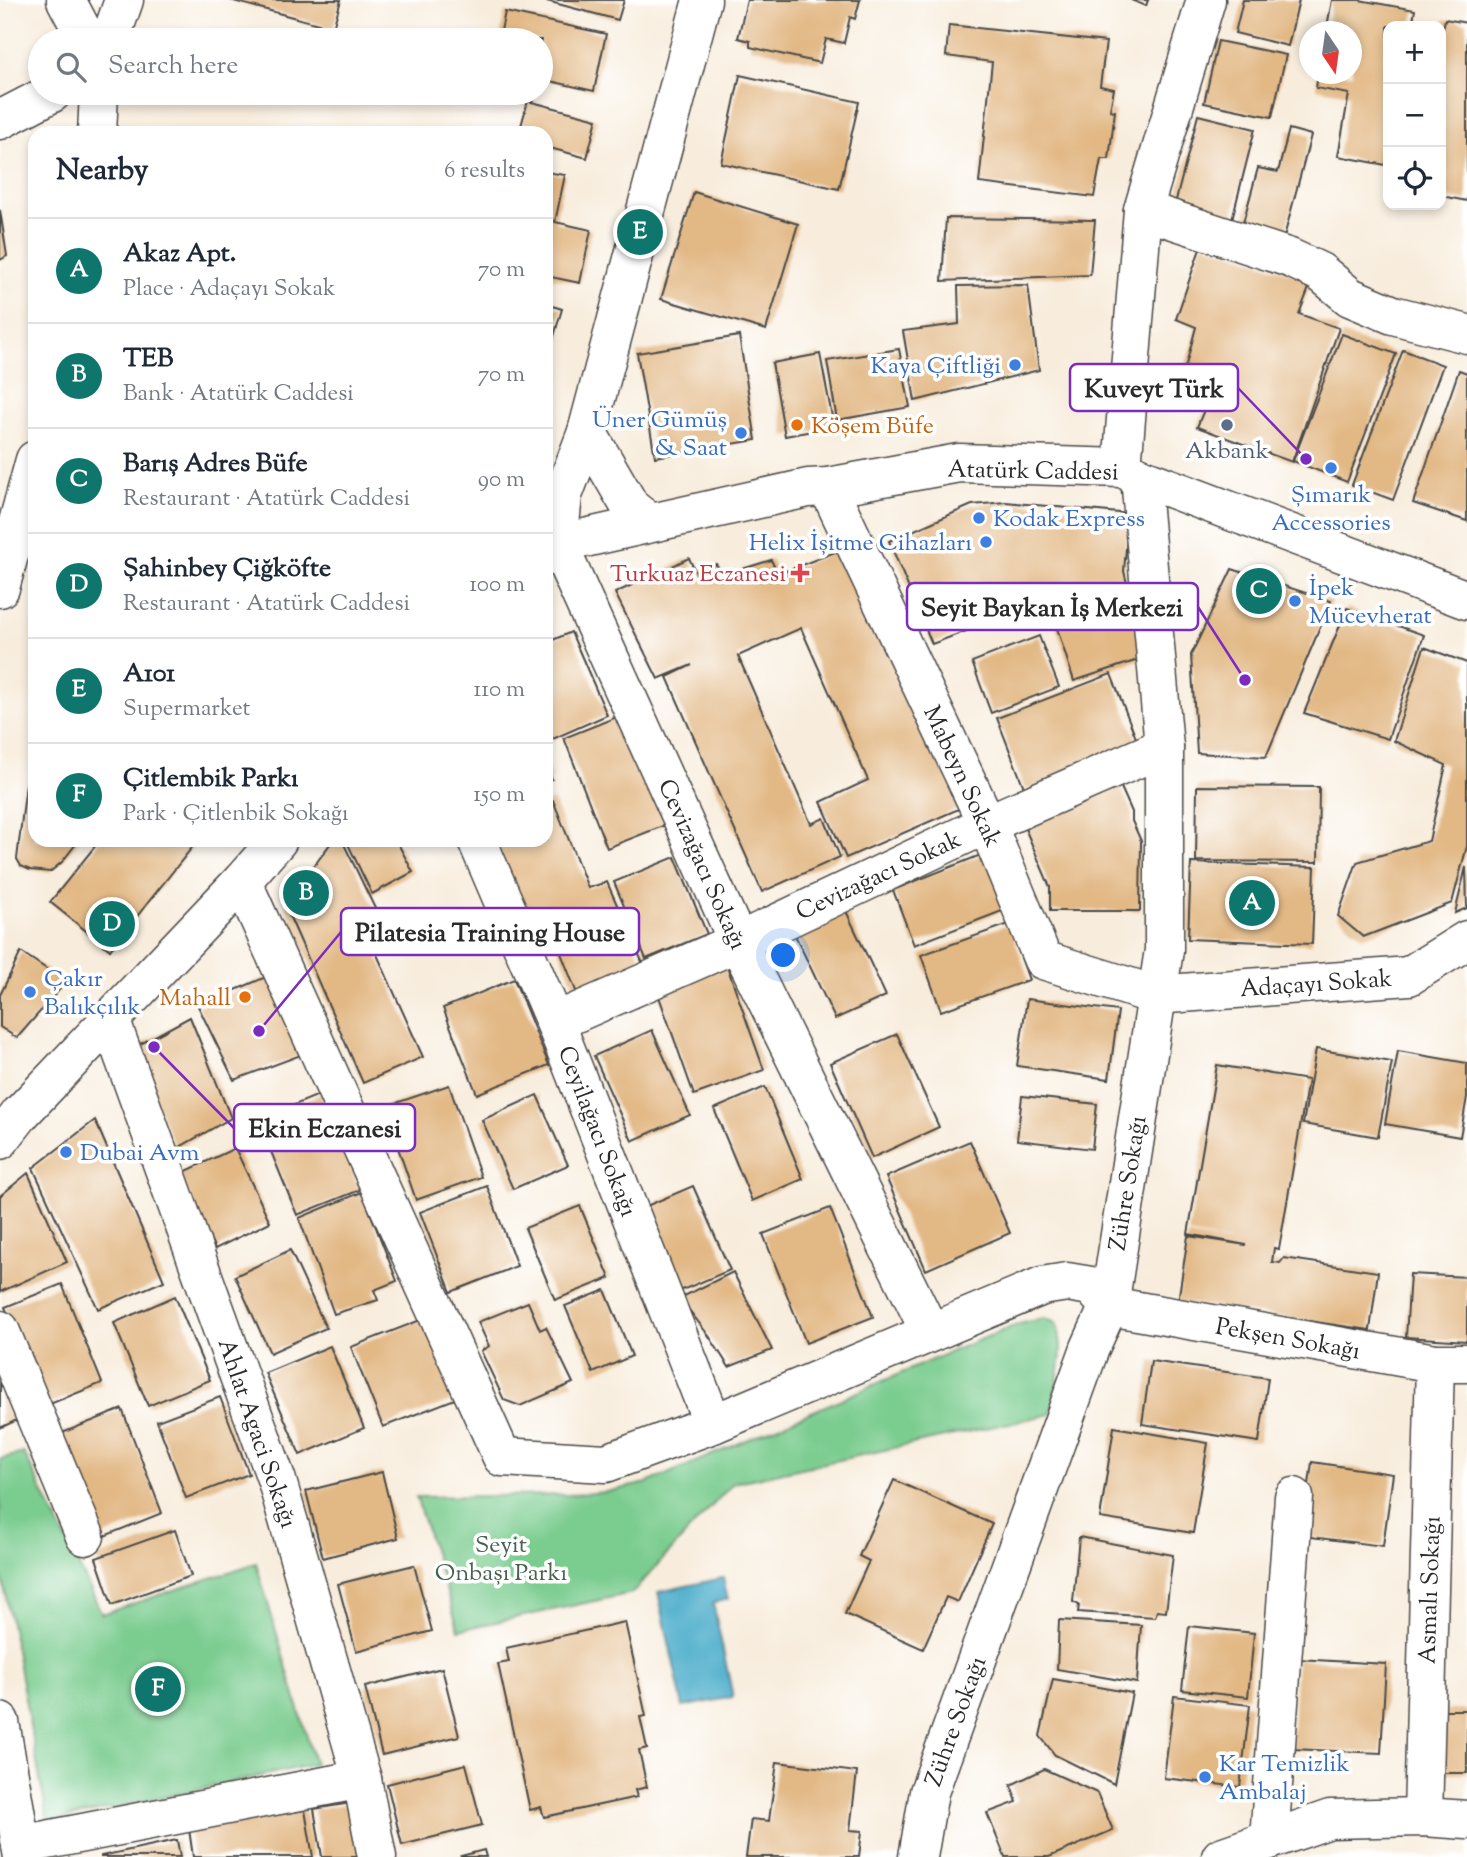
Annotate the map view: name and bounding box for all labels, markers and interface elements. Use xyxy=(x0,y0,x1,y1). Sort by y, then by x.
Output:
north arrow xyxy=(1299,21,1362,84)
map controls xyxy=(1383,21,1446,210)
button: + xyxy=(1383,21,1446,84)
search box xyxy=(28,28,553,105)
icon: search xyxy=(52,48,90,86)
text: Search here xyxy=(108,48,238,85)
button: − xyxy=(1383,84,1446,147)
button: locate xyxy=(1383,147,1446,210)
text: Nearby xyxy=(56,150,148,193)
text: 6 results xyxy=(444,155,525,188)
pin: E xyxy=(617,206,663,258)
text: Akaz Apt. xyxy=(123,236,236,273)
text: A xyxy=(70,254,88,287)
text: 70 m xyxy=(478,254,525,287)
text: Place · Adaçayı Sokak xyxy=(123,273,336,306)
text: TEB xyxy=(123,341,173,378)
place label: Kaya Çiftliği xyxy=(871,350,1001,384)
marker: Kaya Çiftliği xyxy=(1007,357,1023,373)
text: B xyxy=(72,359,86,392)
text: 70 m xyxy=(478,359,525,392)
callout: Kuveyt Türk xyxy=(1070,364,1238,411)
text: Kuveyt Türk xyxy=(1084,372,1225,409)
text: Bank · Atatürk Caddesi xyxy=(123,378,354,411)
place label: Üner Gümüş & Saat xyxy=(592,404,727,466)
place label: Köşem Büfe xyxy=(811,410,934,444)
marker: Köşem Büfe xyxy=(789,417,805,433)
marker: Akbank xyxy=(1219,417,1235,433)
marker: Üner Gümüş & Saat xyxy=(733,425,749,441)
place label: Akbank xyxy=(1185,435,1269,469)
text: Barış Adres Büfe xyxy=(123,446,308,483)
street label: Atatürk Caddesi xyxy=(947,454,1119,490)
marker: Şımarık Accessories xyxy=(1323,460,1339,476)
text: C xyxy=(70,464,88,497)
text: 90 m xyxy=(478,464,525,497)
place label: Şımarık Accessories xyxy=(1271,479,1391,541)
text: Restaurant · Atatürk Caddesi xyxy=(123,483,410,516)
place label: Kodak Express xyxy=(993,503,1145,537)
marker: Kodak Express xyxy=(971,510,987,526)
place label: Helix İşitme Cihazları xyxy=(749,527,972,561)
marker: Helix İşitme Cihazları xyxy=(978,534,994,550)
text: Şahinbey Çiğköfte xyxy=(123,551,331,588)
place label: Turkuaz Eczanesi xyxy=(610,558,786,592)
marker: Turkuaz Eczanesi xyxy=(792,565,808,581)
pin: C xyxy=(1236,565,1282,617)
text: D xyxy=(70,569,88,602)
text: 100 m xyxy=(469,569,525,602)
place label: İpek Mücevherat xyxy=(1309,572,1432,634)
callout: Seyit Baykan İş Merkezi xyxy=(907,583,1198,630)
text: Restaurant · Atatürk Caddesi xyxy=(123,588,410,621)
text: Seyit Baykan İş Merkezi xyxy=(921,591,1184,628)
marker: İpek Mücevherat xyxy=(1287,593,1303,609)
text: A101 xyxy=(123,656,175,693)
text: E xyxy=(72,674,86,707)
text: 110 m xyxy=(474,674,525,707)
text: Supermarket xyxy=(123,693,250,726)
street label: Mabeyn Sokak xyxy=(914,700,1009,853)
text: Çitlembik Parkı xyxy=(123,761,299,798)
street label: Cevizağacı Sokağı xyxy=(648,774,754,956)
text: F xyxy=(73,779,85,812)
text: 150 m xyxy=(473,779,525,812)
text: Park · Çitlenbik Sokağı xyxy=(123,798,349,831)
street label: Cevizağacı Sokak xyxy=(791,824,967,930)
pin: B xyxy=(283,867,329,919)
pin: A xyxy=(1229,877,1275,929)
pin: D xyxy=(89,898,135,950)
callout: Pilatesia Training House xyxy=(341,908,639,955)
text: Pilatesia Training House xyxy=(355,916,625,953)
your location xyxy=(766,938,800,972)
place label: Çakır Balıkçılık xyxy=(44,963,141,1025)
street label: Adaçayı Sokak xyxy=(1239,963,1393,1007)
place label: Mahall xyxy=(159,982,231,1016)
marker: Çakır Balıkçılık xyxy=(22,984,38,1000)
marker: Mahall xyxy=(237,989,253,1005)
street label: Ceyilağacı Sokağı xyxy=(548,1041,644,1222)
callout: Ekin Eczanesi xyxy=(234,1104,415,1151)
text: Ekin Eczanesi xyxy=(249,1112,402,1149)
street label: Zühre Sokağı xyxy=(1102,1113,1156,1253)
place label: Dubai Avm xyxy=(80,1137,199,1171)
marker: Dubai Avm xyxy=(58,1144,74,1160)
street label: Pekşen Sokağı xyxy=(1213,1311,1363,1369)
street label: Ahlat Agaci Sokağı xyxy=(208,1334,305,1533)
street label: Asmalı Sokağı xyxy=(1411,1515,1451,1665)
park label: Seyit Onbaşı Parkı xyxy=(435,1529,568,1591)
street label: Zühre Sokağı xyxy=(918,1652,996,1791)
pin: F xyxy=(135,1663,181,1715)
place label: Kar Temizlik Ambalaj xyxy=(1219,1748,1350,1810)
marker: Kar Temizlik Ambalaj xyxy=(1197,1769,1213,1785)

